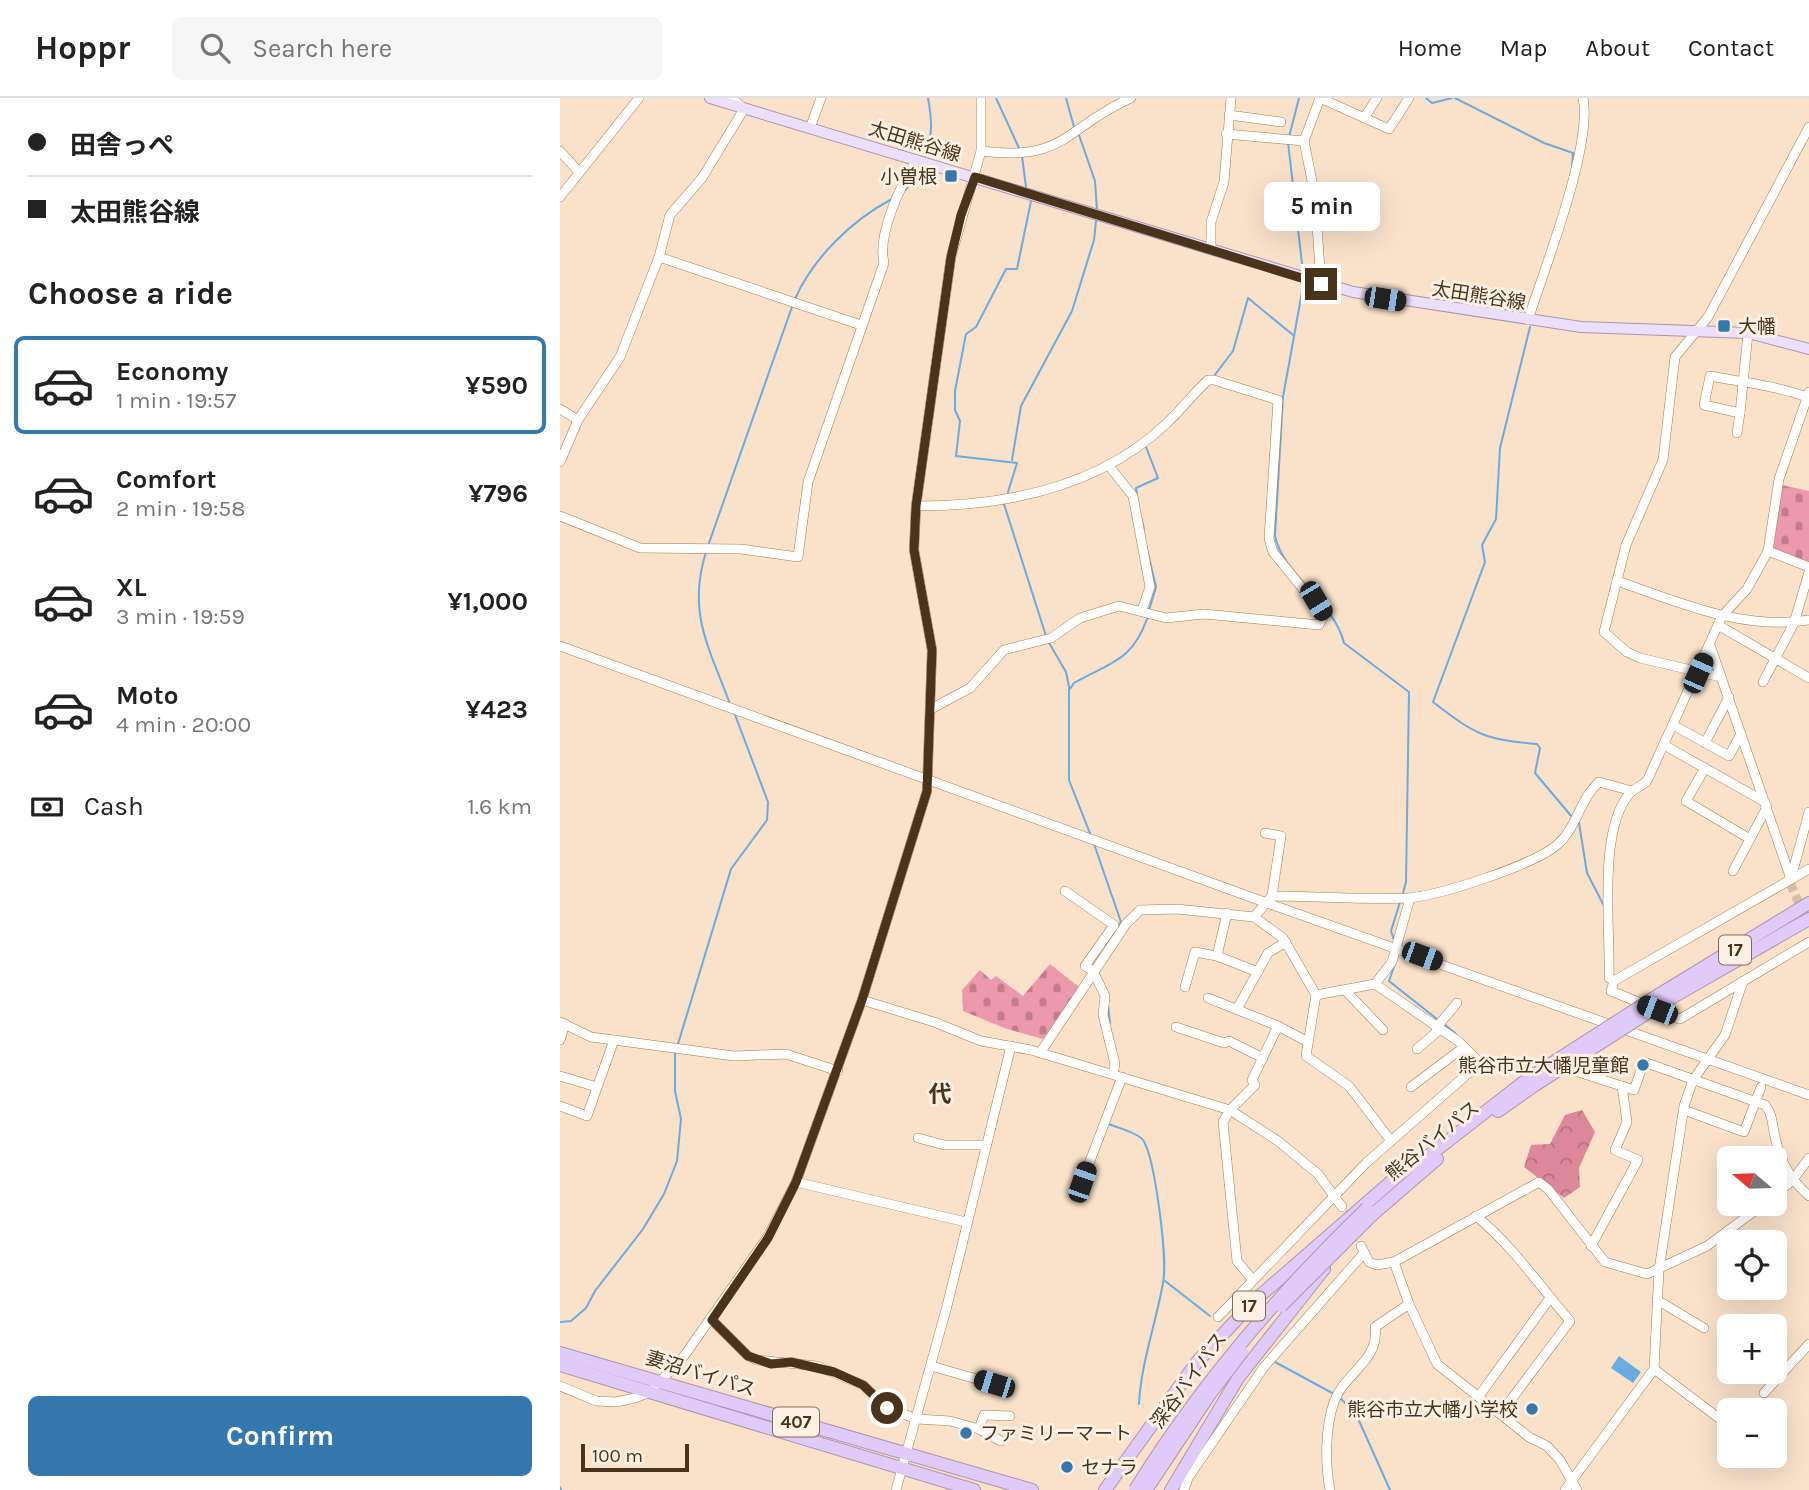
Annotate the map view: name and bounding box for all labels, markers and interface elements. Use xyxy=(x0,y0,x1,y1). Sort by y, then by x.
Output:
search box xyxy=(172,17,662,80)
text: Hoppr xyxy=(35,29,130,67)
icon: search xyxy=(196,29,234,67)
text: Search here xyxy=(252,33,392,64)
text: Home xyxy=(1398,34,1462,62)
text: Map xyxy=(1500,34,1547,62)
text: About xyxy=(1585,34,1650,62)
text: Contact xyxy=(1688,34,1774,62)
street label: 太田熊谷線 xyxy=(866,118,963,166)
text: 田舎っぺ xyxy=(70,130,174,161)
place label: 小曽根 xyxy=(880,166,937,188)
marker: 小曽根 xyxy=(943,168,959,184)
callout: 5 min xyxy=(1263,183,1379,232)
text: 5 min xyxy=(1291,193,1353,220)
text: 太田熊谷線 xyxy=(70,197,200,228)
route end xyxy=(1305,268,1337,300)
text: Choose a ride xyxy=(28,275,233,312)
street label: 太田熊谷線 xyxy=(1430,278,1527,314)
car xyxy=(1363,285,1408,313)
place label: 大幡 xyxy=(1738,316,1776,338)
marker: 大幡 xyxy=(1716,318,1732,334)
icon: car xyxy=(32,354,95,417)
text: Economy xyxy=(116,356,228,387)
text: ¥590 xyxy=(465,370,528,401)
text: 1 min · 19:57 xyxy=(116,387,236,414)
icon: car xyxy=(32,462,95,525)
text: Comfort xyxy=(116,464,217,495)
text: ¥796 xyxy=(468,478,528,509)
text: 2 min · 19:58 xyxy=(116,495,245,522)
icon: car xyxy=(32,570,95,633)
text: XL xyxy=(116,572,147,603)
car xyxy=(1297,578,1336,624)
text: ¥1,000 xyxy=(448,586,528,617)
text: 3 min · 19:59 xyxy=(116,603,245,630)
car xyxy=(1680,650,1717,696)
icon: car xyxy=(32,678,95,741)
text: Moto xyxy=(116,680,178,711)
text: ¥423 xyxy=(465,694,528,725)
text: 4 min · 20:00 xyxy=(116,711,251,738)
icon: cash xyxy=(28,788,66,826)
text: Cash xyxy=(84,791,144,822)
text: 1.6 km xyxy=(467,793,532,820)
road number: 17 xyxy=(1719,936,1751,964)
car xyxy=(1399,939,1446,973)
car xyxy=(1634,993,1681,1027)
place label: 熊谷市立大幡児童館 xyxy=(1458,1055,1629,1077)
marker: 熊谷市立大幡児童館 xyxy=(1635,1057,1651,1073)
district label: 代 xyxy=(929,1081,952,1108)
street label: 熊谷バイパス xyxy=(1382,1096,1484,1185)
north arrow xyxy=(1717,1146,1787,1216)
map controls xyxy=(1717,1146,1787,1468)
car xyxy=(1066,1159,1099,1205)
button: locate xyxy=(1717,1230,1787,1300)
road number: 17 xyxy=(1233,1292,1265,1321)
button: + xyxy=(1717,1314,1787,1384)
street label: 深谷バイパス xyxy=(1147,1328,1231,1433)
street label: 妻沼バイパス xyxy=(643,1347,758,1401)
car xyxy=(971,1368,1018,1400)
route start xyxy=(871,1392,903,1424)
button: Confirm xyxy=(28,1396,532,1476)
button: − xyxy=(1717,1398,1787,1468)
place label: 熊谷市立大幡小学校 xyxy=(1347,1399,1518,1421)
marker: 熊谷市立大幡小学校 xyxy=(1524,1401,1540,1417)
road number: 407 xyxy=(773,1408,819,1436)
place label: ファミリーマート xyxy=(980,1423,1132,1445)
marker: ファミリーマート xyxy=(958,1425,974,1441)
scale bar xyxy=(581,1441,690,1473)
text: 100 m xyxy=(592,1445,643,1467)
place label: セナラ xyxy=(1081,1457,1138,1479)
marker: セナラ xyxy=(1059,1459,1075,1475)

